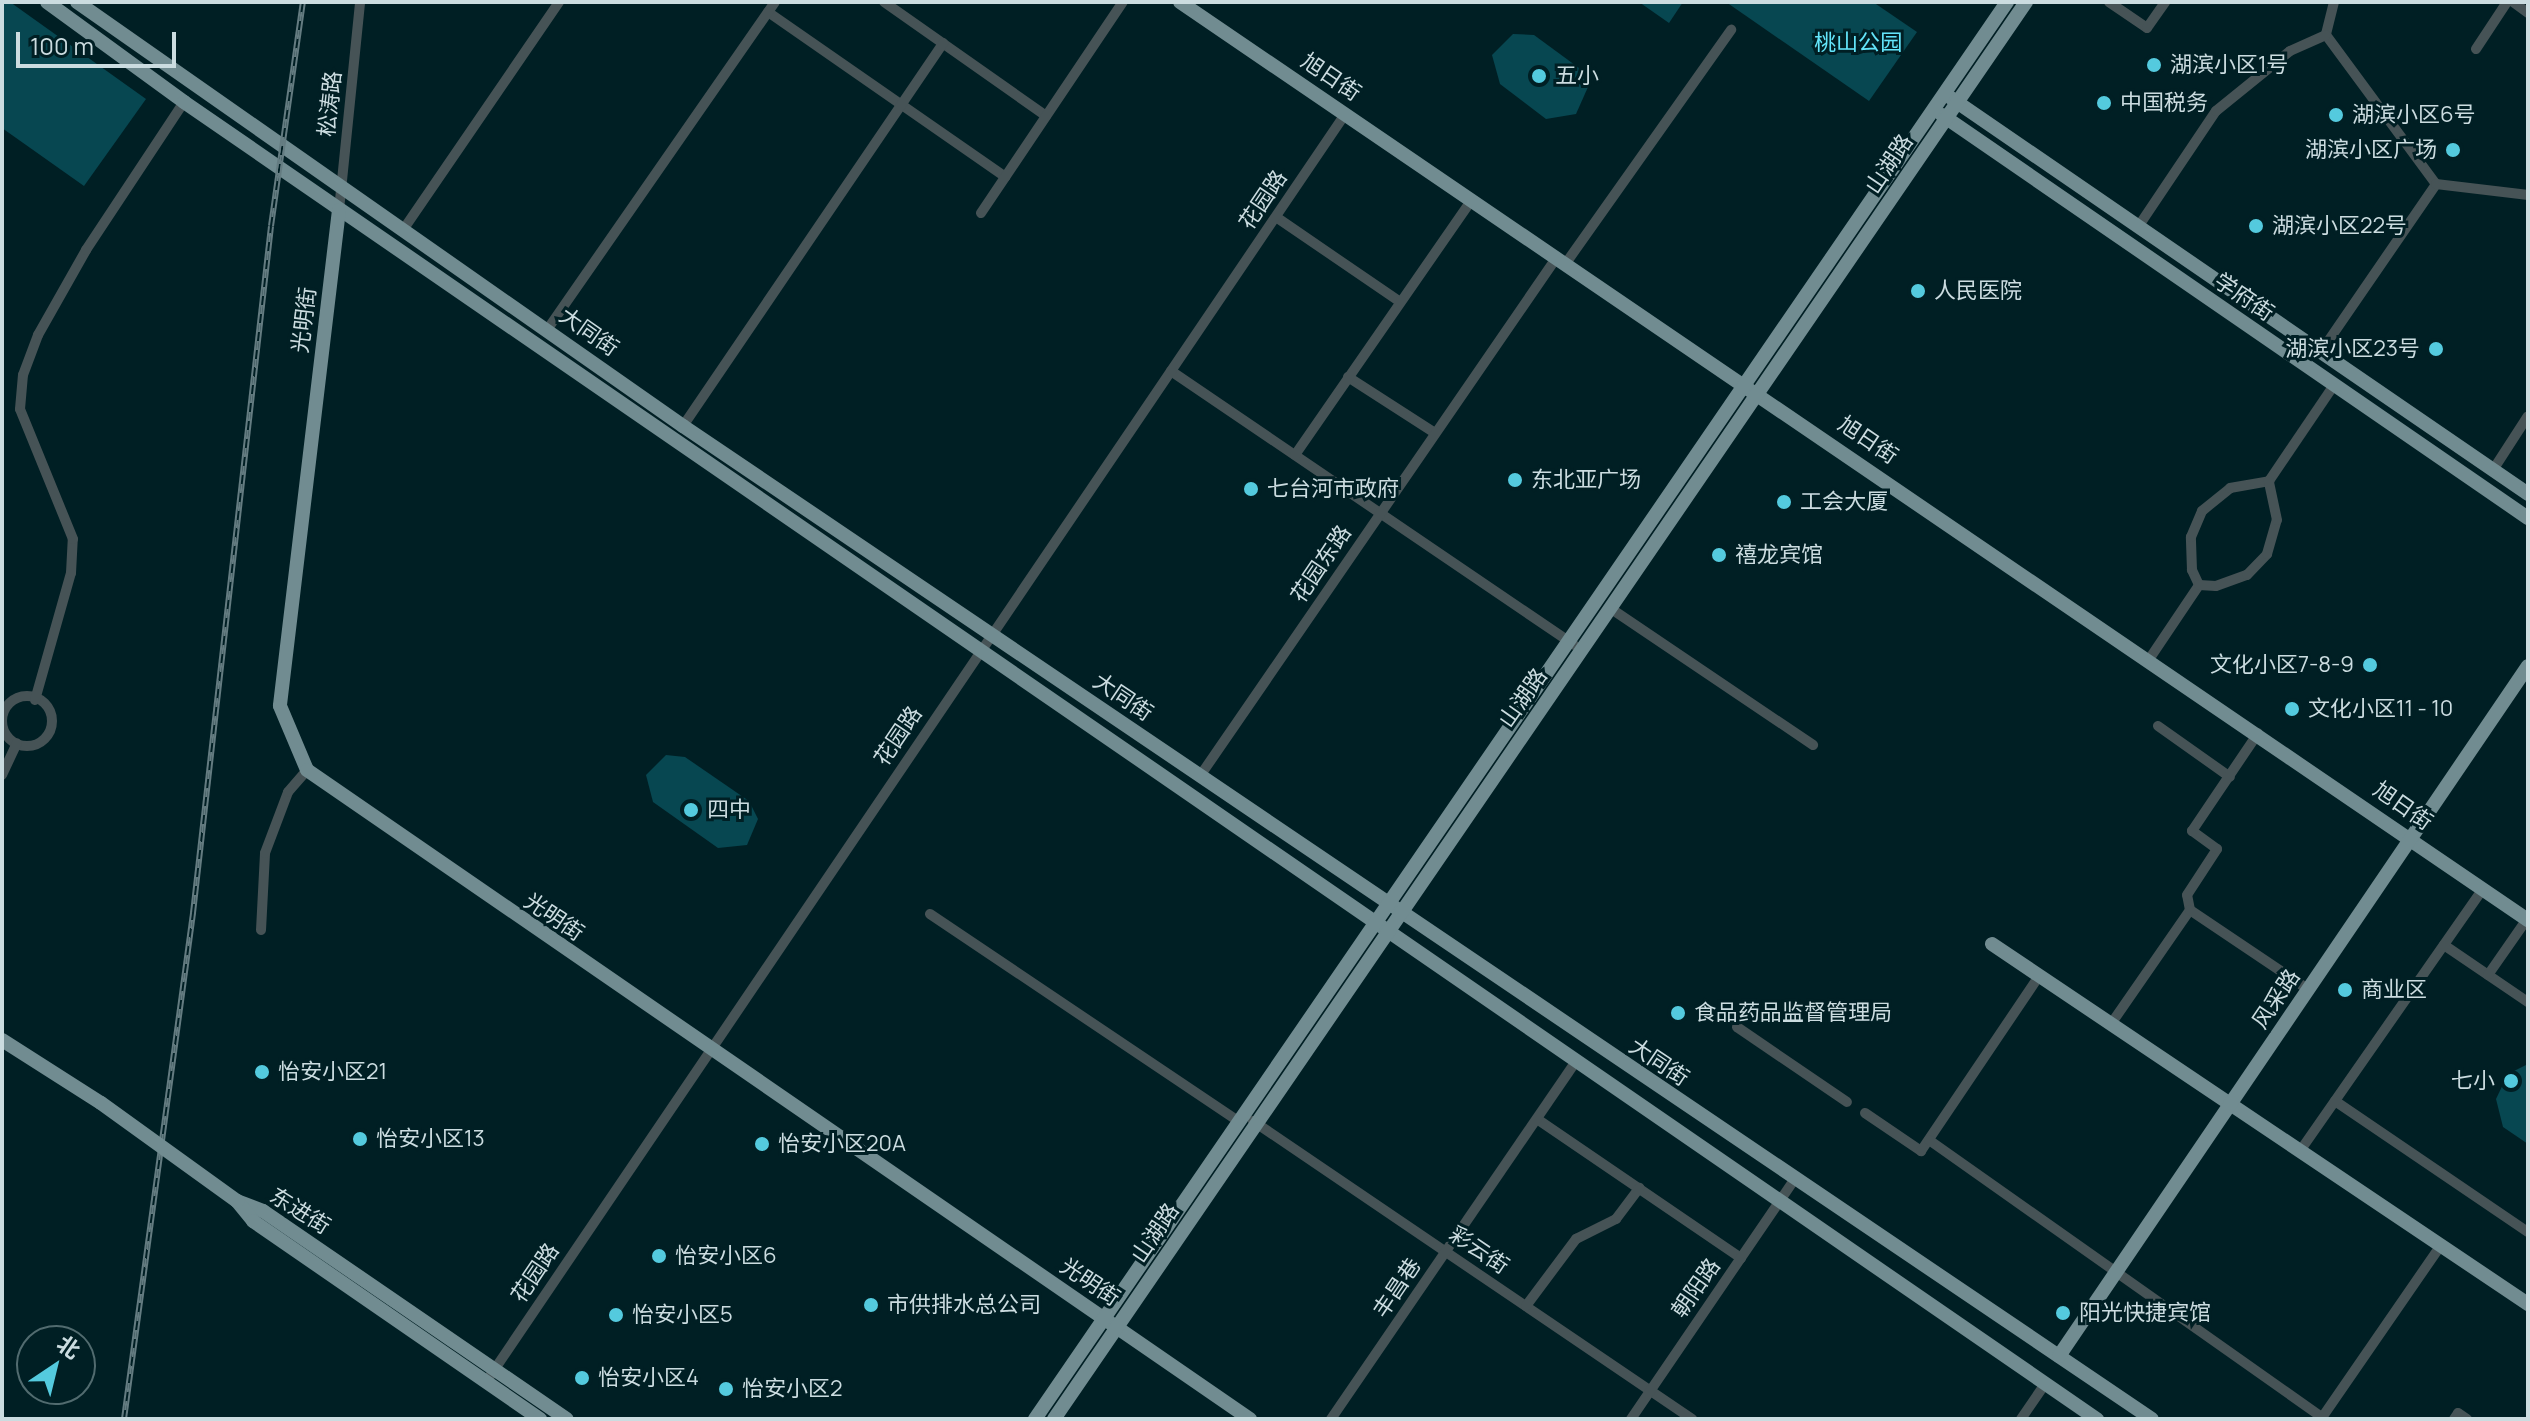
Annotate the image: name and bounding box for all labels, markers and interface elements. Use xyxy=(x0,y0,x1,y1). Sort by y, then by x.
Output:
scale bar xyxy=(20,16,180,66)
text: 100 m xyxy=(30,29,94,62)
park label: 桃山公园 xyxy=(1814,30,1902,56)
street label: 旭日街 xyxy=(1296,48,1366,106)
place label: 湖滨小区1号 xyxy=(2170,52,2289,78)
marker: 湖滨小区1号 xyxy=(2145,56,2163,74)
place label: 五小 xyxy=(1555,63,1599,89)
marker: 五小 xyxy=(1530,67,1548,85)
street label: 松涛路 xyxy=(313,70,347,138)
place label: 中国税务 xyxy=(2120,90,2208,116)
marker: 中国税务 xyxy=(2095,94,2113,112)
place label: 湖滨小区6号 xyxy=(2352,102,2476,128)
marker: 湖滨小区6号 xyxy=(2327,106,2345,124)
street label: 山湖路 xyxy=(1860,129,1918,199)
place label: 湖滨小区广场 xyxy=(2305,137,2437,163)
marker: 湖滨小区广场 xyxy=(2444,141,2462,159)
street label: 花园路 xyxy=(1234,165,1292,235)
place label: 湖滨小区22号 xyxy=(2272,213,2407,239)
marker: 湖滨小区22号 xyxy=(2247,217,2265,235)
street label: 学府街 xyxy=(2209,268,2279,326)
place label: 人民医院 xyxy=(1934,278,2022,304)
marker: 人民医院 xyxy=(1909,282,1927,300)
street label: 光明街 xyxy=(287,286,321,354)
street label: 大同街 xyxy=(554,302,624,362)
place label: 湖滨小区23号 xyxy=(2285,336,2420,362)
marker: 湖滨小区23号 xyxy=(2427,340,2445,358)
street label: 旭日街 xyxy=(1833,411,1903,469)
place label: 东北亚广场 xyxy=(1531,467,1641,493)
marker: 东北亚广场 xyxy=(1506,471,1524,489)
place label: 七台河市政府 xyxy=(1267,476,1399,502)
marker: 七台河市政府 xyxy=(1242,480,1260,498)
place label: 工会大厦 xyxy=(1800,489,1888,515)
marker: 工会大厦 xyxy=(1775,493,1793,511)
street label: 花园东路 xyxy=(1285,520,1357,608)
place label: 禧龙宾馆 xyxy=(1735,542,1823,568)
marker: 禧龙宾馆 xyxy=(1710,546,1728,564)
place label: 文化小区7-8-9 xyxy=(2210,652,2354,678)
marker: 文化小区7-8-9 xyxy=(2361,656,2379,674)
street label: 山湖路 xyxy=(1493,663,1553,733)
street label: 大同街 xyxy=(1088,668,1158,726)
place label: 文化小区11 - 10 xyxy=(2308,696,2453,722)
marker: 文化小区11 - 10 xyxy=(2283,700,2301,718)
street label: 花园路 xyxy=(869,701,927,771)
street label: 旭日街 xyxy=(2368,776,2438,836)
place label: 四中 xyxy=(707,797,751,823)
marker: 四中 xyxy=(682,801,700,819)
street label: 光明街 xyxy=(519,888,589,946)
street label: 风采路 xyxy=(2247,964,2305,1034)
place label: 商业区 xyxy=(2361,977,2427,1003)
marker: 商业区 xyxy=(2336,981,2354,999)
place label: 食品药品监督管理局 xyxy=(1694,1000,1892,1026)
marker: 食品药品监督管理局 xyxy=(1669,1004,1687,1022)
street label: 大同街 xyxy=(1624,1033,1694,1091)
place label: 怡安小区21 xyxy=(278,1059,387,1085)
marker: 怡安小区21 xyxy=(253,1063,271,1081)
place label: 七小 xyxy=(2451,1068,2495,1094)
marker: 七小 xyxy=(2502,1072,2520,1090)
place label: 怡安小区13 xyxy=(376,1126,485,1152)
marker: 怡安小区13 xyxy=(351,1130,369,1148)
place label: 怡安小区20A xyxy=(778,1131,906,1157)
marker: 怡安小区20A xyxy=(753,1135,771,1153)
street label: 东进街 xyxy=(265,1182,335,1240)
street label: 山湖路 xyxy=(1126,1198,1184,1268)
street label: 彩云街 xyxy=(1444,1221,1514,1279)
street label: 花园路 xyxy=(506,1238,564,1308)
place label: 怡安小区6 xyxy=(675,1243,777,1269)
marker: 怡安小区6 xyxy=(650,1247,668,1265)
street label: 光明街 xyxy=(1055,1253,1125,1311)
street label: 丰昌巷 xyxy=(1368,1253,1426,1323)
street label: 朝阳路 xyxy=(1666,1253,1726,1323)
place label: 市供排水总公司 xyxy=(887,1292,1041,1318)
marker: 市供排水总公司 xyxy=(862,1296,880,1314)
place label: 阳光快捷宾馆 xyxy=(2079,1300,2211,1326)
place label: 怡安小区5 xyxy=(632,1302,733,1328)
marker: 阳光快捷宾馆 xyxy=(2054,1304,2072,1322)
marker: 怡安小区5 xyxy=(607,1306,625,1324)
north arrow xyxy=(16,1325,96,1405)
text: 北 xyxy=(51,1328,86,1366)
place label: 怡安小区4 xyxy=(598,1365,699,1391)
marker: 怡安小区4 xyxy=(573,1369,591,1387)
place label: 怡安小区2 xyxy=(742,1376,843,1402)
marker: 怡安小区2 xyxy=(717,1380,735,1398)

